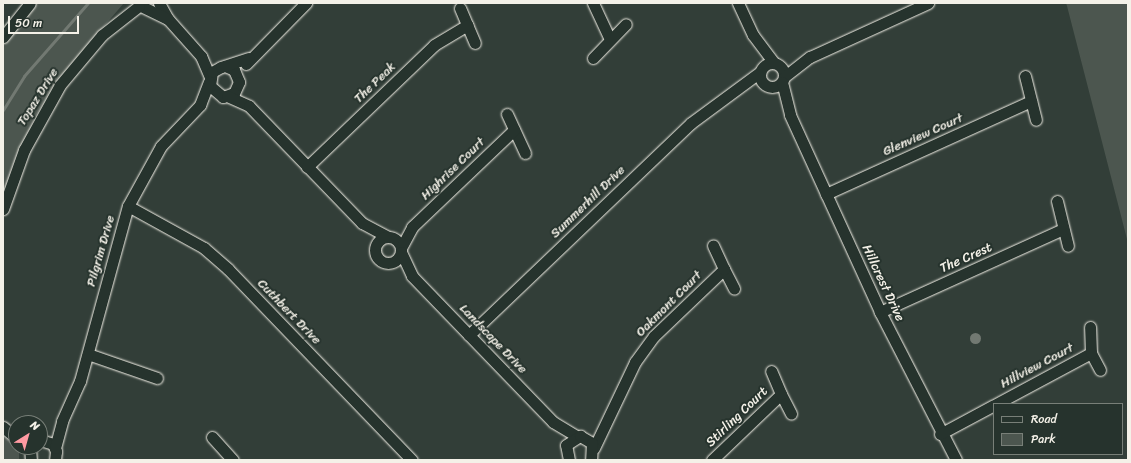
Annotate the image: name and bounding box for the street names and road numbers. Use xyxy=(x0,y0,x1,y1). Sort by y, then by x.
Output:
street label: The Peak xyxy=(351,59,399,107)
street label: Topaz Drive xyxy=(14,65,62,129)
street label: Glenview Court xyxy=(880,110,966,160)
street label: Highrise Court xyxy=(418,134,488,204)
street label: Summerhill Drive xyxy=(547,162,629,242)
street label: Pilgrim Drive xyxy=(83,214,119,288)
street label: The Crest xyxy=(938,240,994,276)
street label: Hillcrest Drive xyxy=(858,242,908,324)
street label: Oakmont Court xyxy=(633,268,705,340)
street label: Cuthbert Drive xyxy=(254,276,324,348)
street label: Landscape Drive xyxy=(456,301,530,377)
street label: Hillview Court xyxy=(998,340,1076,392)
street label: Stirling Court xyxy=(703,384,771,450)

